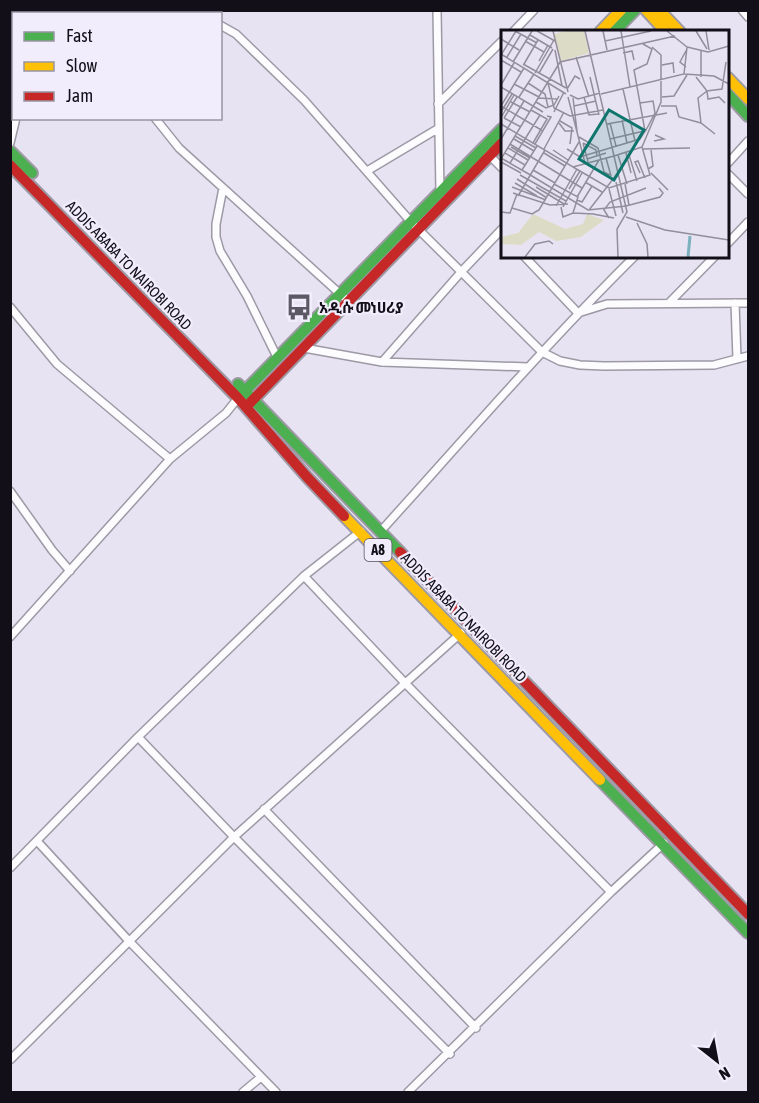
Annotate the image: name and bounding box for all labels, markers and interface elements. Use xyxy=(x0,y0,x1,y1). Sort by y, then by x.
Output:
legend xyxy=(12,12,222,120)
text: Fast xyxy=(66,25,93,46)
inset map xyxy=(501,30,729,258)
text: Slow xyxy=(66,55,97,76)
text: Jam xyxy=(66,85,93,106)
street label: ADDIS ABABA TO NAIROBI ROAD xyxy=(63,197,195,333)
bus stop icon: አዲሱ መነሀሪያ xyxy=(284,292,314,322)
place label: አዲሱ መነሀሪያ xyxy=(319,299,403,316)
road number: A8 xyxy=(364,539,392,561)
street label: ADDIS ABABA TO NAIROBI ROAD xyxy=(398,549,530,685)
north arrow xyxy=(687,1031,747,1091)
text: N xyxy=(716,1064,733,1084)

